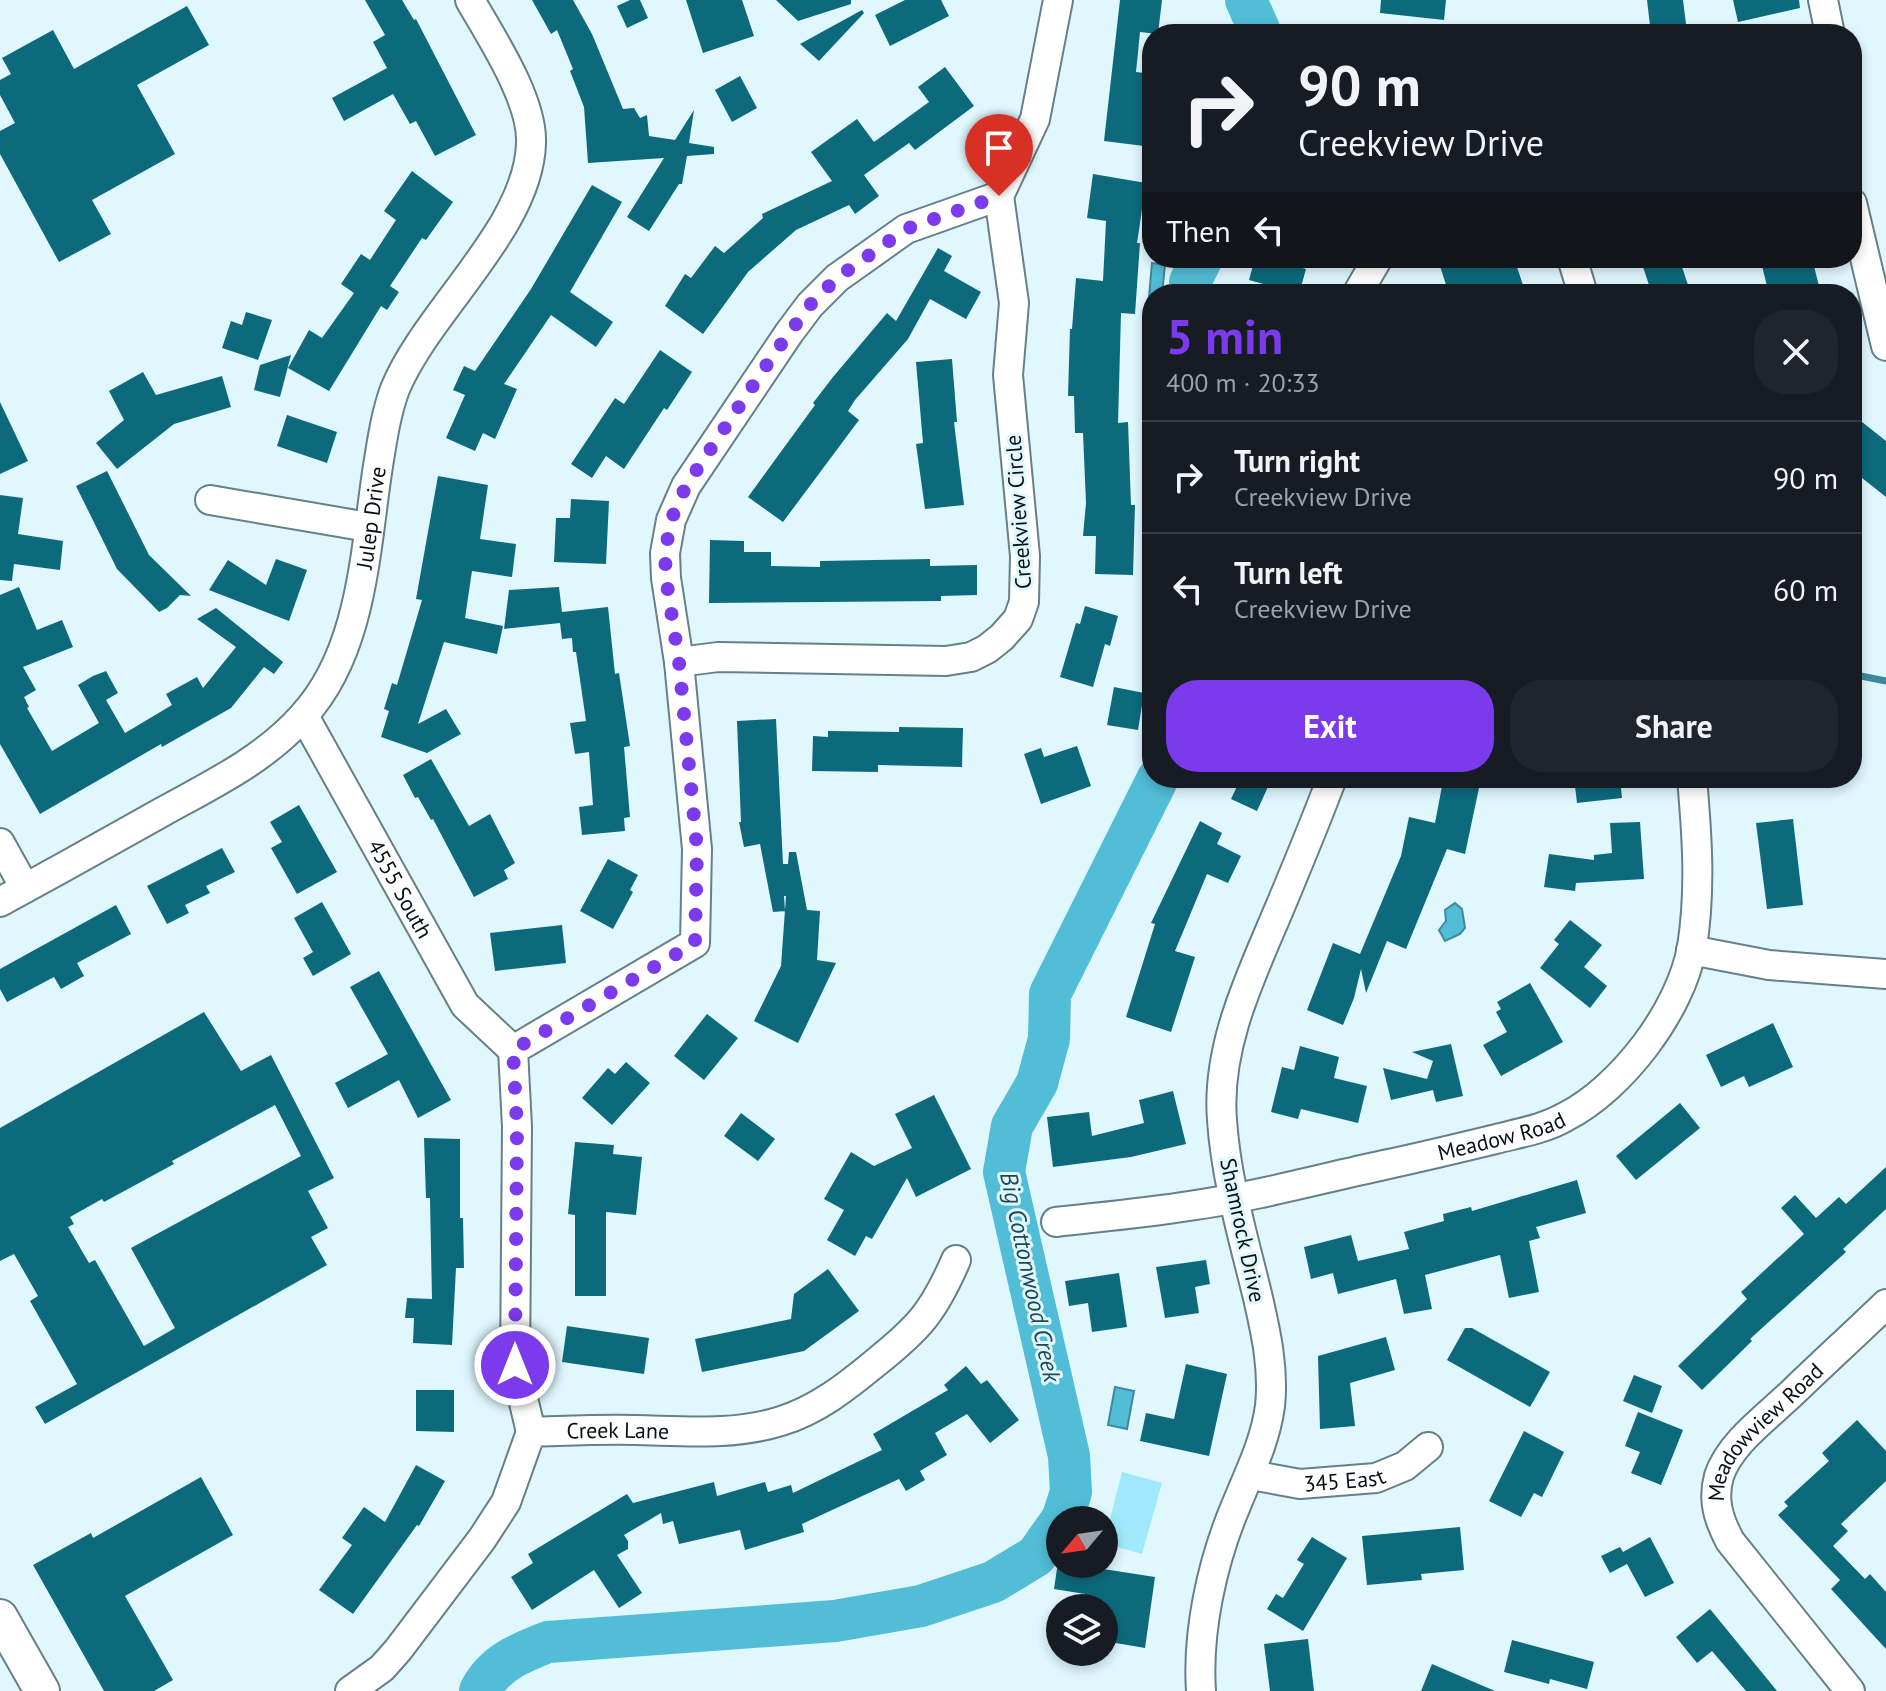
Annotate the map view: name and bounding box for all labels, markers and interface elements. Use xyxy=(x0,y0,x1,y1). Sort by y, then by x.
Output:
text: 90 m xyxy=(1298,49,1421,121)
icon: right xyxy=(1166,56,1270,160)
pin xyxy=(965,114,1033,196)
text: Creekview Drive xyxy=(1298,119,1544,166)
icon: arrive xyxy=(977,126,1021,170)
icon: left xyxy=(1247,208,1291,252)
text: Then xyxy=(1166,211,1231,250)
text: 5 min xyxy=(1166,305,1283,367)
button: close xyxy=(1754,310,1838,394)
text: 400 m · 20:33 xyxy=(1166,366,1320,399)
street label: Creekview Circle xyxy=(999,434,1037,590)
text: Turn right xyxy=(1234,441,1360,480)
icon: right xyxy=(1166,455,1210,499)
text: 90 m xyxy=(1773,458,1838,497)
street label: Julep Drive xyxy=(350,464,392,572)
text: Creekview Drive xyxy=(1234,480,1412,513)
text: Turn left xyxy=(1234,553,1342,592)
icon: left xyxy=(1166,567,1210,611)
text: 60 m xyxy=(1773,570,1838,609)
text: Creekview Drive xyxy=(1234,592,1412,625)
button: Exit xyxy=(1166,680,1494,772)
button: Share xyxy=(1510,680,1838,772)
street label: 4555 South xyxy=(362,835,439,943)
street label: Meadow Road xyxy=(1435,1105,1570,1167)
street label: Shamrock Drive xyxy=(1214,1155,1272,1305)
water label: Big Cottonwood Creek xyxy=(993,1169,1068,1386)
position arrow xyxy=(473,1323,557,1407)
street label: Meadowview Road xyxy=(1702,1357,1829,1502)
street label: Creek Lane xyxy=(566,1416,670,1445)
street label: 345 East xyxy=(1302,1462,1390,1498)
north arrow xyxy=(1046,1506,1118,1578)
map controls xyxy=(1046,1506,1118,1666)
button: layers xyxy=(1046,1594,1118,1666)

